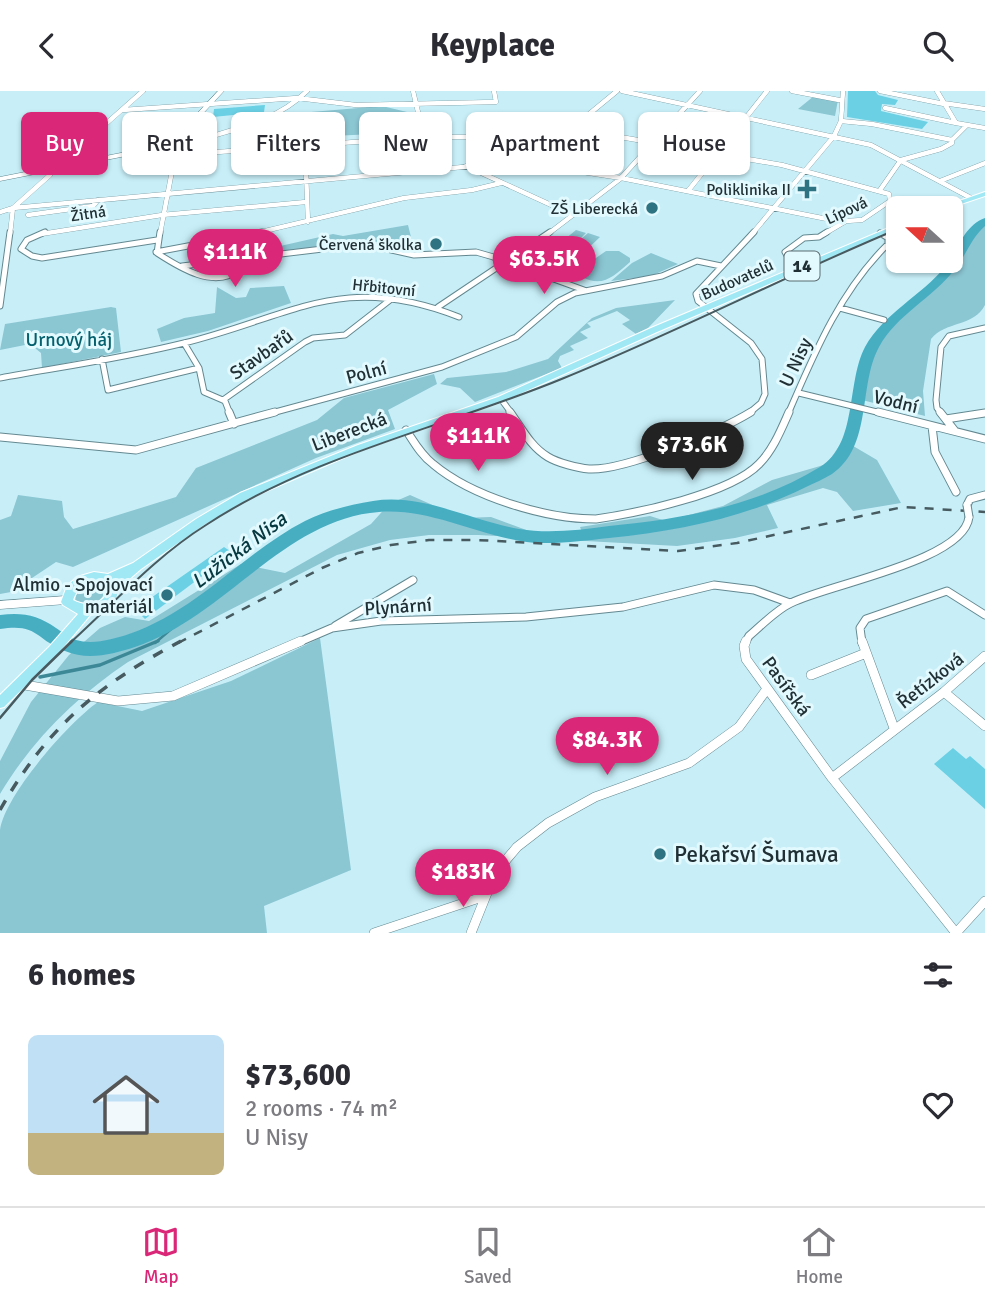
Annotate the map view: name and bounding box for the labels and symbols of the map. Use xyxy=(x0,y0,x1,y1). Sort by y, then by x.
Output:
marker: Poliklinika II xyxy=(797,179,817,199)
place label: Poliklinika II xyxy=(706,180,791,200)
street label: Lípová xyxy=(822,192,871,229)
north arrow xyxy=(886,196,962,273)
place label: ZŠ Liberecká xyxy=(550,199,638,219)
marker: ZŠ Liberecká xyxy=(644,200,660,216)
street label: Žitná xyxy=(69,202,107,226)
pin: $111K xyxy=(186,229,284,289)
place label: Červená školka xyxy=(319,235,422,255)
marker: Červená školka xyxy=(428,236,444,252)
pin: $63.5K xyxy=(487,237,601,296)
road number: 14 xyxy=(784,251,820,281)
street label: Budovatelů xyxy=(698,255,777,305)
street label: Hřbitovní xyxy=(351,275,417,301)
street label: Stavbařů xyxy=(225,324,298,385)
park label: Urnový háj xyxy=(26,328,112,352)
street label: U Nisy xyxy=(774,334,818,391)
street label: Polní xyxy=(343,356,390,390)
street label: Vodní xyxy=(871,385,922,419)
street label: Liberecká xyxy=(308,407,390,457)
pin: $111K xyxy=(429,413,527,473)
pin: $73.6K xyxy=(635,423,749,482)
water label: Lužická Nisa xyxy=(186,505,293,594)
place label: Almio - Spojovací materiál xyxy=(13,573,154,619)
marker: Almio - Spojovací materiál xyxy=(159,587,175,603)
street label: Plynární xyxy=(364,593,433,621)
street label: Řetízková xyxy=(892,647,969,714)
street label: Pasířská xyxy=(757,652,816,721)
pin: $84.3K xyxy=(550,717,664,777)
place label: Pekařsví Šumava xyxy=(674,840,839,869)
marker: Pekařsví Šumava xyxy=(652,846,668,862)
pin: $183K xyxy=(414,849,512,909)

